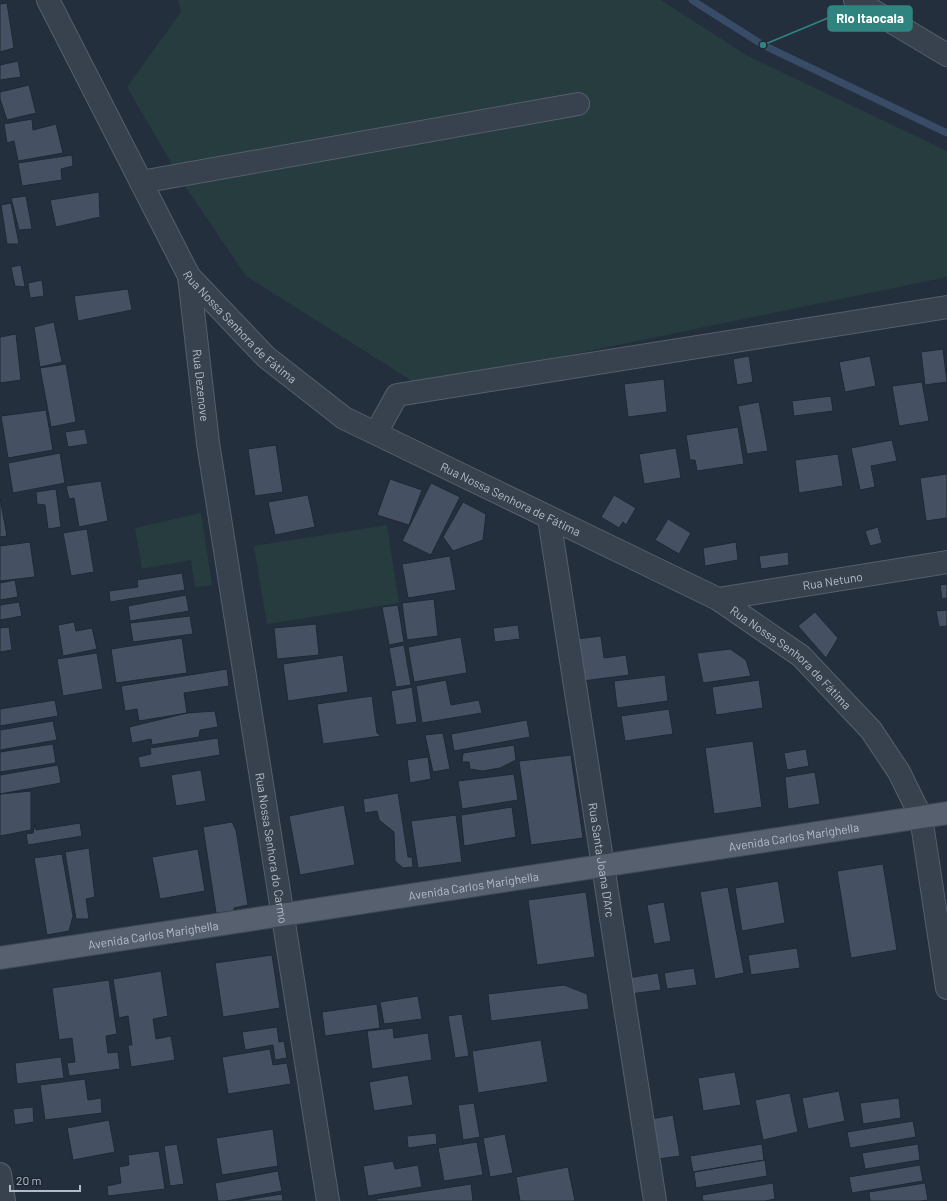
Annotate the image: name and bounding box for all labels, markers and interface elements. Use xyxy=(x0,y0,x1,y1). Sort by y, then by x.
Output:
callout: Rio Itaocaia xyxy=(828,6,912,31)
text: Rio Itaocaia xyxy=(836,10,904,26)
street label: Rua Nossa Senhora de Fátima xyxy=(180,268,300,386)
street label: Rua Dezenove xyxy=(190,348,212,422)
street label: Rua Nossa Senhora de Fátima xyxy=(438,459,583,539)
street label: Rua Netuno xyxy=(802,569,864,592)
street label: Rua Nossa Senhora de Fátima xyxy=(728,603,854,712)
street label: Rua Nossa Senhora do Carmo xyxy=(253,772,291,924)
street label: Rua Santa Joana D'Arc xyxy=(586,802,618,918)
street label: Avenida Carlos Marighella xyxy=(728,820,860,853)
street label: Avenida Carlos Marighella xyxy=(407,869,540,902)
street label: Avenida Carlos Marighella xyxy=(87,918,219,951)
scale bar xyxy=(10,1167,80,1193)
text: 20 m xyxy=(16,1173,42,1187)

